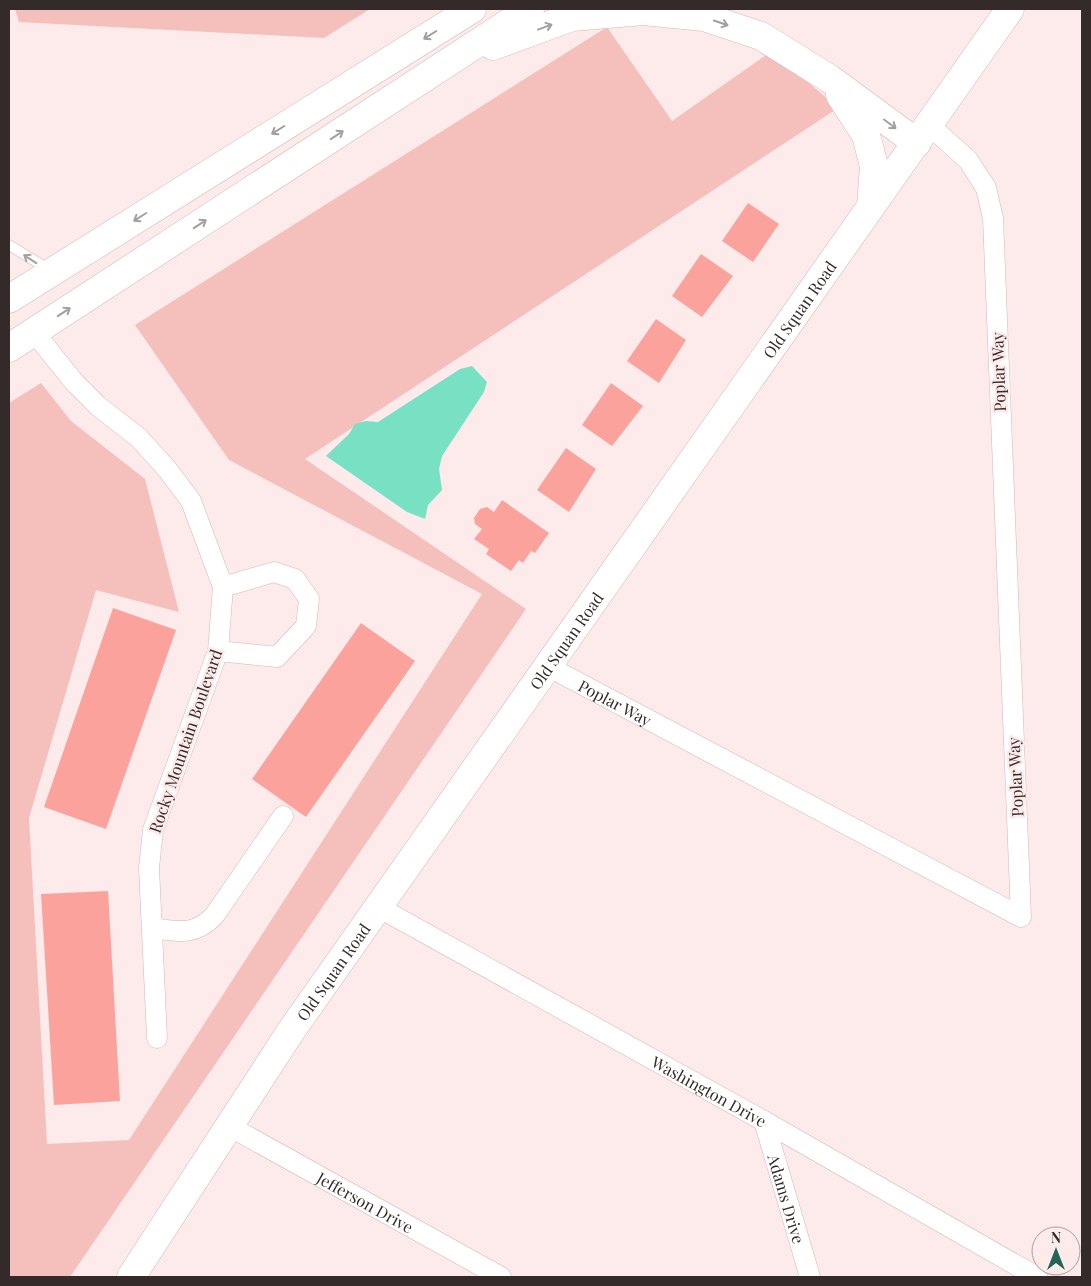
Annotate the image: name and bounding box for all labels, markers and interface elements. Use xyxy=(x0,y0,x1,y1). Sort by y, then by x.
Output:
one-way arrow xyxy=(713,19,729,28)
one-way arrow xyxy=(536,22,552,31)
one-way arrow xyxy=(424,30,438,40)
one-way arrow xyxy=(883,118,896,129)
one-way arrow xyxy=(271,125,285,136)
one-way arrow xyxy=(329,130,343,140)
one-way arrow xyxy=(134,212,148,222)
one-way arrow xyxy=(193,218,207,228)
one-way arrow xyxy=(24,254,38,264)
street label: Old Squan Road xyxy=(757,256,840,362)
one-way arrow xyxy=(57,307,71,317)
street label: Poplar Way xyxy=(986,332,1010,412)
street label: Old Squan Road xyxy=(524,588,607,693)
street label: Rocky Mountain Boulevard xyxy=(144,646,226,836)
street label: Poplar Way xyxy=(575,674,655,730)
street label: Poplar Way xyxy=(1002,737,1028,817)
street label: Old Squan Road xyxy=(291,919,374,1024)
street label: Washington Drive xyxy=(648,1050,771,1131)
street label: Adams Drive xyxy=(764,1151,810,1246)
street label: Jefferson Drive xyxy=(313,1166,417,1237)
north arrow xyxy=(1031,1226,1081,1276)
text: N xyxy=(1051,1228,1061,1247)

